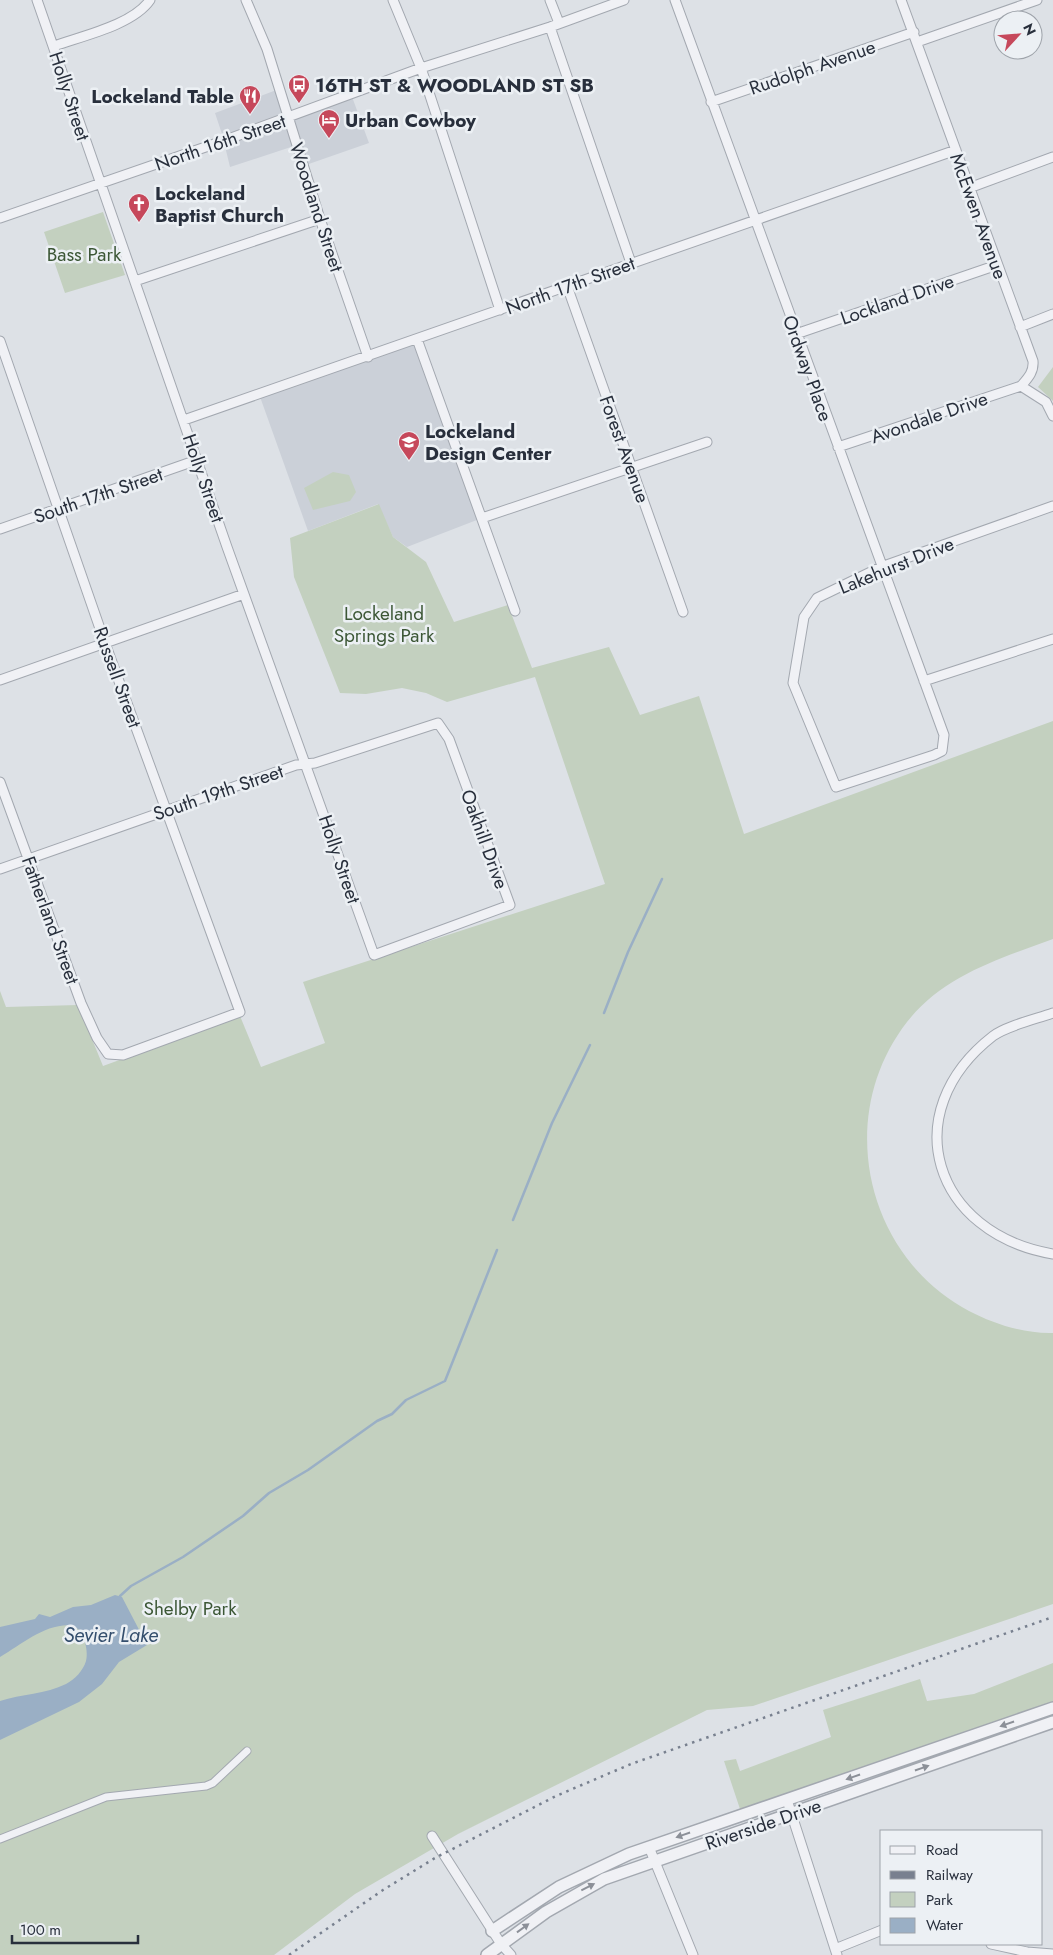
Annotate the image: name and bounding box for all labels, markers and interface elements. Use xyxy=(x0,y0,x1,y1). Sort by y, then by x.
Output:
north arrow xyxy=(993,10,1043,60)
text: N xyxy=(1018,20,1041,39)
street label: Rudolph Avenue xyxy=(745,33,879,102)
street label: Holly Street xyxy=(42,48,97,145)
place label: 16TH ST & WOODLAND ST SB xyxy=(315,72,594,99)
bus stop icon: 16TH ST & WOODLAND ST SB xyxy=(287,73,311,104)
place label: Lockeland Table xyxy=(91,83,234,110)
restaurant icon: Lockeland Table xyxy=(238,84,262,115)
street label: North 16th Street xyxy=(151,107,290,178)
place label: Urban Cowboy xyxy=(345,107,477,134)
hotel icon: Urban Cowboy xyxy=(317,108,341,139)
street label: Woodland Street xyxy=(283,139,350,276)
street label: McEwen Avenue xyxy=(943,149,1014,283)
place label: Lockeland Baptist Church xyxy=(155,180,284,229)
church icon: Lockeland Baptist Church xyxy=(127,192,151,223)
park label: Bass Park xyxy=(47,241,122,268)
street label: North 17th Street xyxy=(502,249,639,321)
street label: Lockland Drive xyxy=(837,267,958,332)
street label: Ordway Place xyxy=(776,311,839,425)
street label: Avondale Drive xyxy=(867,385,991,450)
street label: Forest Avenue xyxy=(593,392,657,507)
place label: Lockeland Design Center xyxy=(425,418,552,467)
street label: Holly Street xyxy=(176,430,231,527)
school or university icon: Lockeland Design Center xyxy=(397,430,421,461)
street label: South 17th Street xyxy=(30,461,167,530)
street label: Lakehurst Drive xyxy=(834,530,958,601)
park label: Lockeland Springs Park xyxy=(334,600,435,649)
street label: Russell Street xyxy=(87,623,148,732)
street label: South 19th Street xyxy=(149,757,287,827)
street label: Oakhill Drive xyxy=(454,786,515,893)
street label: Holly Street xyxy=(312,811,367,908)
street label: Fatherland Street xyxy=(15,852,86,988)
park label: Shelby Park xyxy=(143,1595,237,1622)
water label: Sevier Lake xyxy=(64,1621,158,1650)
one-way arrow xyxy=(999,1720,1014,1728)
one-way arrow xyxy=(915,1764,930,1772)
one-way arrow xyxy=(846,1774,861,1781)
street label: Riverside Drive xyxy=(702,1792,825,1857)
legend xyxy=(880,1830,1043,1945)
one-way arrow xyxy=(675,1831,690,1839)
text: Road xyxy=(926,1839,958,1861)
text: Railway xyxy=(926,1864,973,1886)
one-way arrow xyxy=(581,1883,595,1891)
text: Park xyxy=(926,1889,953,1911)
scale bar xyxy=(12,1912,139,1944)
text: Water xyxy=(926,1914,964,1936)
text: 100 m xyxy=(20,1919,61,1941)
one-way arrow xyxy=(517,1923,530,1933)

